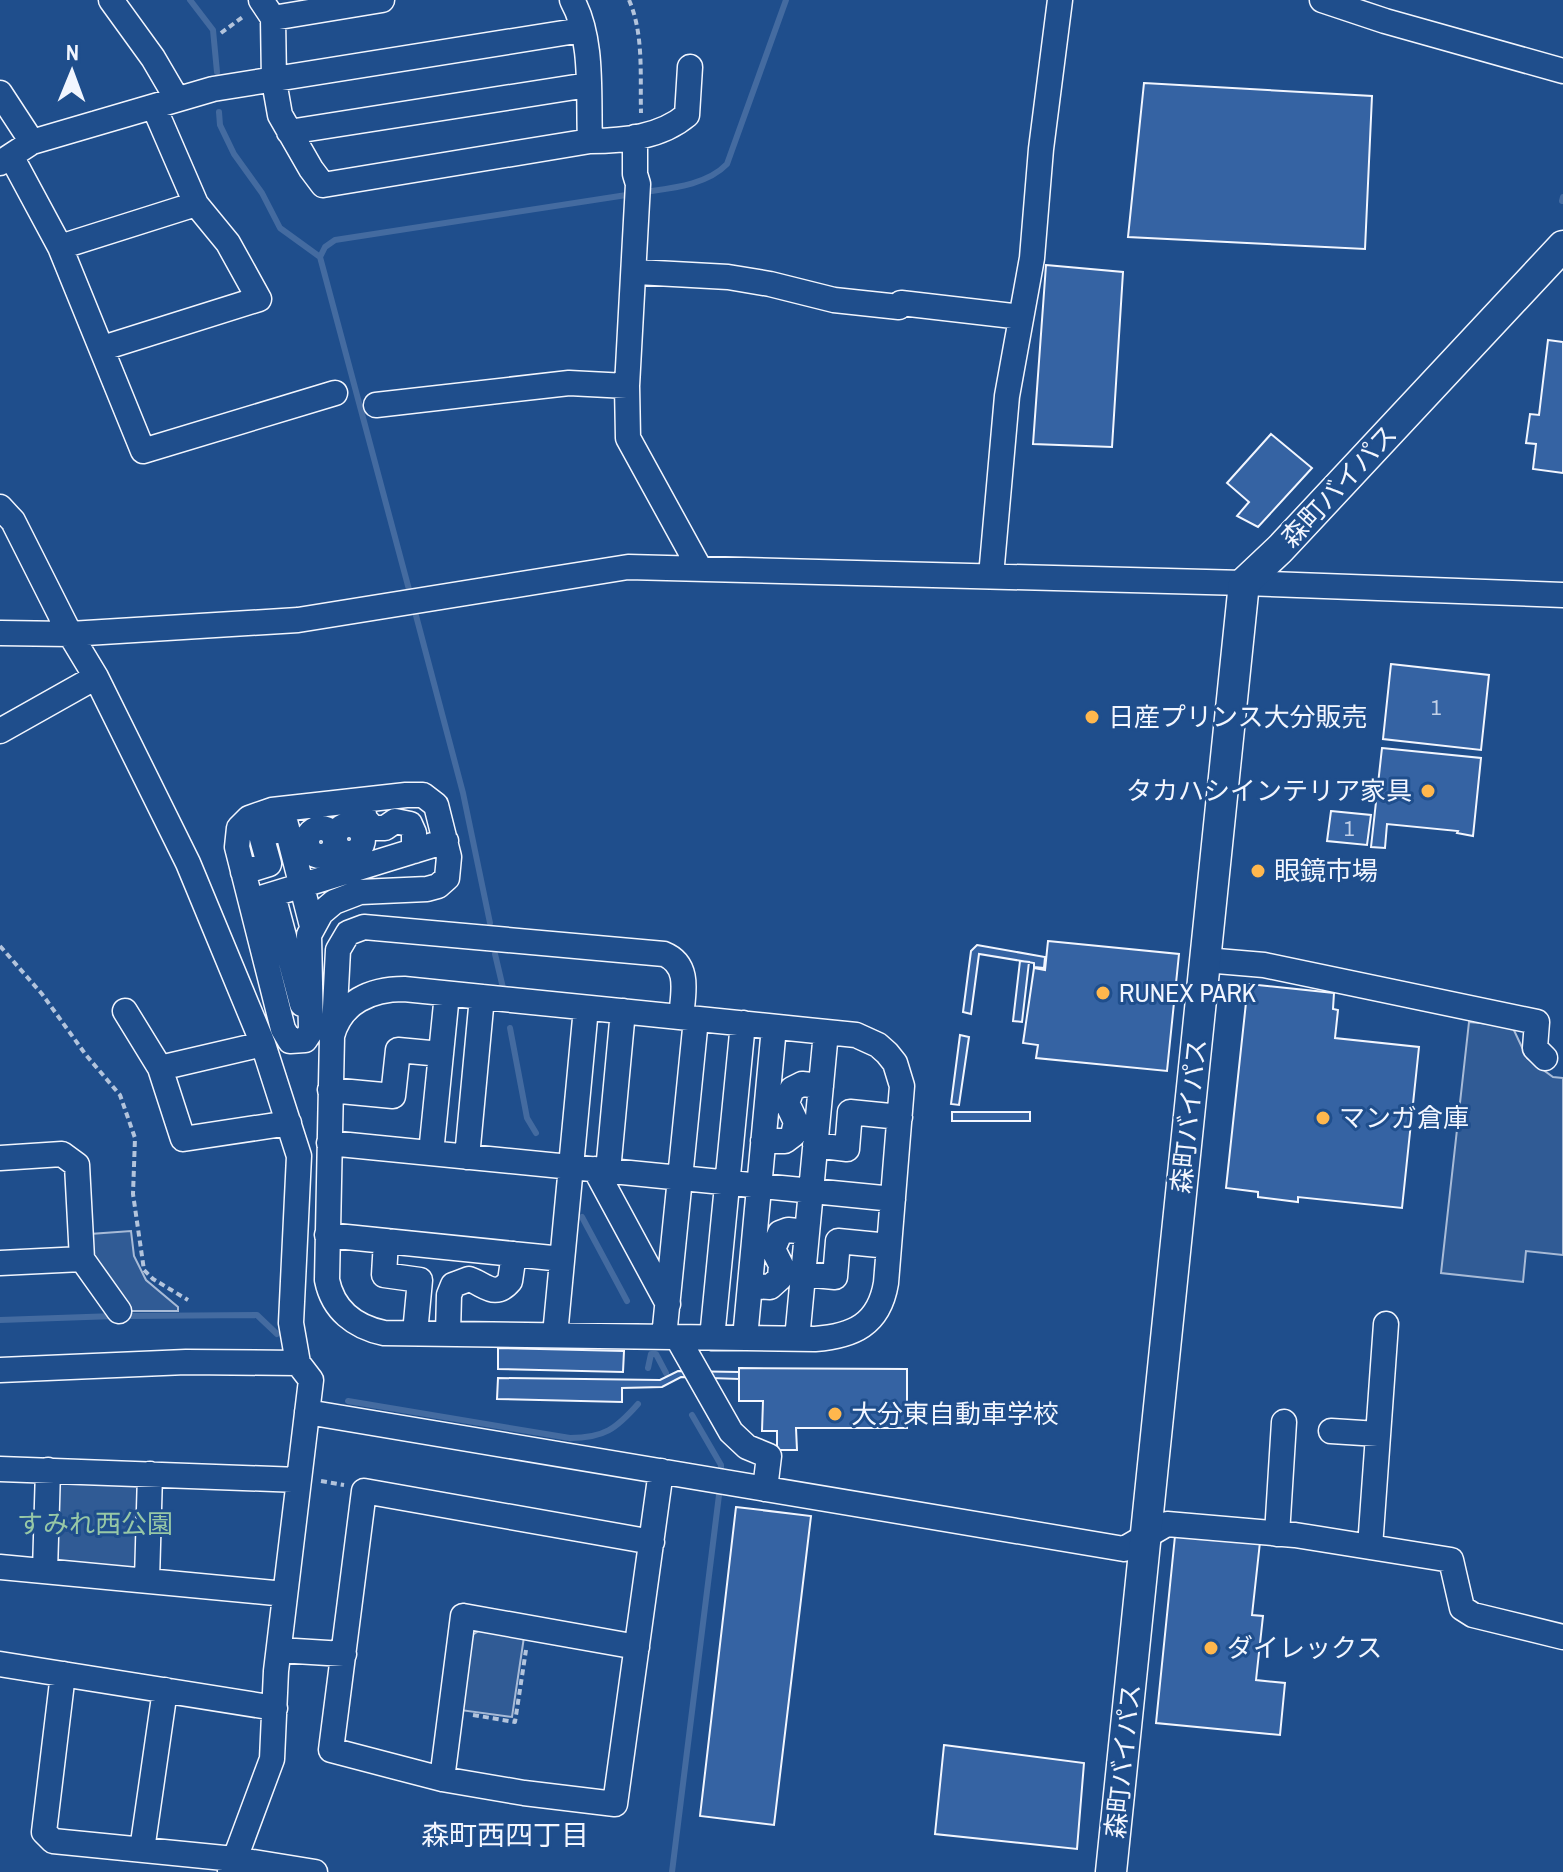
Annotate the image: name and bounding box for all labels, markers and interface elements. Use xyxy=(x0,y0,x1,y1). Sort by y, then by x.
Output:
north arrow xyxy=(32,32,112,112)
text: N xyxy=(66,37,79,67)
street label: 森町バイパス xyxy=(1273,417,1404,554)
house number: 1 xyxy=(1431,692,1441,722)
place label: 日産プリンス大分販売 xyxy=(1108,699,1367,734)
marker: 日産プリンス大分販売 xyxy=(1083,708,1101,726)
place label: タカハシインテリア家具 xyxy=(1126,773,1412,808)
marker: タカハシインテリア家具 xyxy=(1419,782,1437,800)
house number: 1 xyxy=(1344,813,1354,843)
place label: 眼鏡市場 xyxy=(1274,853,1378,888)
marker: 眼鏡市場 xyxy=(1249,862,1267,880)
place label: RUNEX PARK xyxy=(1119,975,1256,1010)
marker: RUNEX PARK xyxy=(1094,984,1112,1002)
street label: 森町バイパス xyxy=(1163,1037,1214,1195)
place label: マンガ倉庫 xyxy=(1339,1100,1469,1135)
marker: マンガ倉庫 xyxy=(1314,1109,1332,1127)
place label: 大分東自動車学校 xyxy=(851,1396,1059,1431)
marker: 大分東自動車学校 xyxy=(826,1405,844,1423)
park label: すみれ西公園 xyxy=(17,1506,173,1541)
place label: ダイレックス xyxy=(1227,1630,1382,1665)
marker: ダイレックス xyxy=(1202,1639,1220,1657)
street label: 森町バイパス xyxy=(1097,1682,1148,1840)
district label: 森町西四丁目 xyxy=(421,1816,589,1854)

